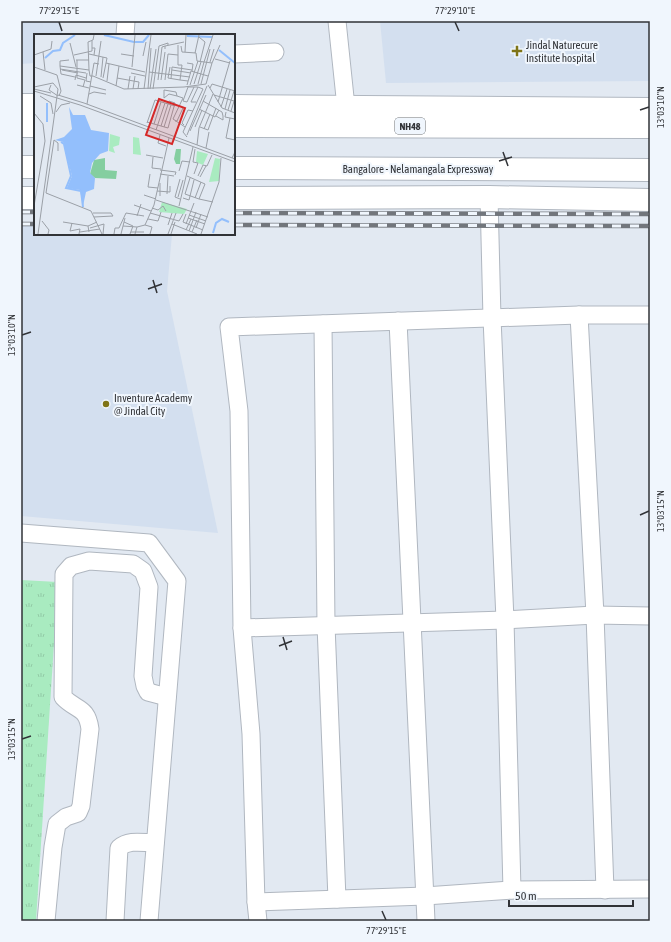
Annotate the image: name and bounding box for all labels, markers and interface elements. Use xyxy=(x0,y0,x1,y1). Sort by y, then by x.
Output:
text: 77°29'15"E xyxy=(39,5,80,16)
text: 77°29'10"E xyxy=(435,5,476,16)
inset map xyxy=(34,34,235,235)
place label: Jindal Naturecure Institute hospital xyxy=(526,39,598,64)
marker: Jindal Naturecure Institute hospital xyxy=(511,45,523,57)
text: 13°03'10"N xyxy=(655,86,666,128)
road number: NH48 xyxy=(395,118,425,134)
street label: Bangalore - Nelamangala Expressway xyxy=(343,163,494,175)
text: 13°03'10"N xyxy=(6,314,17,356)
place label: Inventure Academy @ Jindal City xyxy=(114,392,193,417)
marker: Inventure Academy @ Jindal City xyxy=(101,399,111,409)
text: 13°03'15"N xyxy=(655,490,666,532)
text: 13°03'15"N xyxy=(6,718,17,760)
scale bar xyxy=(509,882,633,908)
text: 50 m xyxy=(515,889,537,903)
text: 77°29'15"E xyxy=(366,925,407,936)

